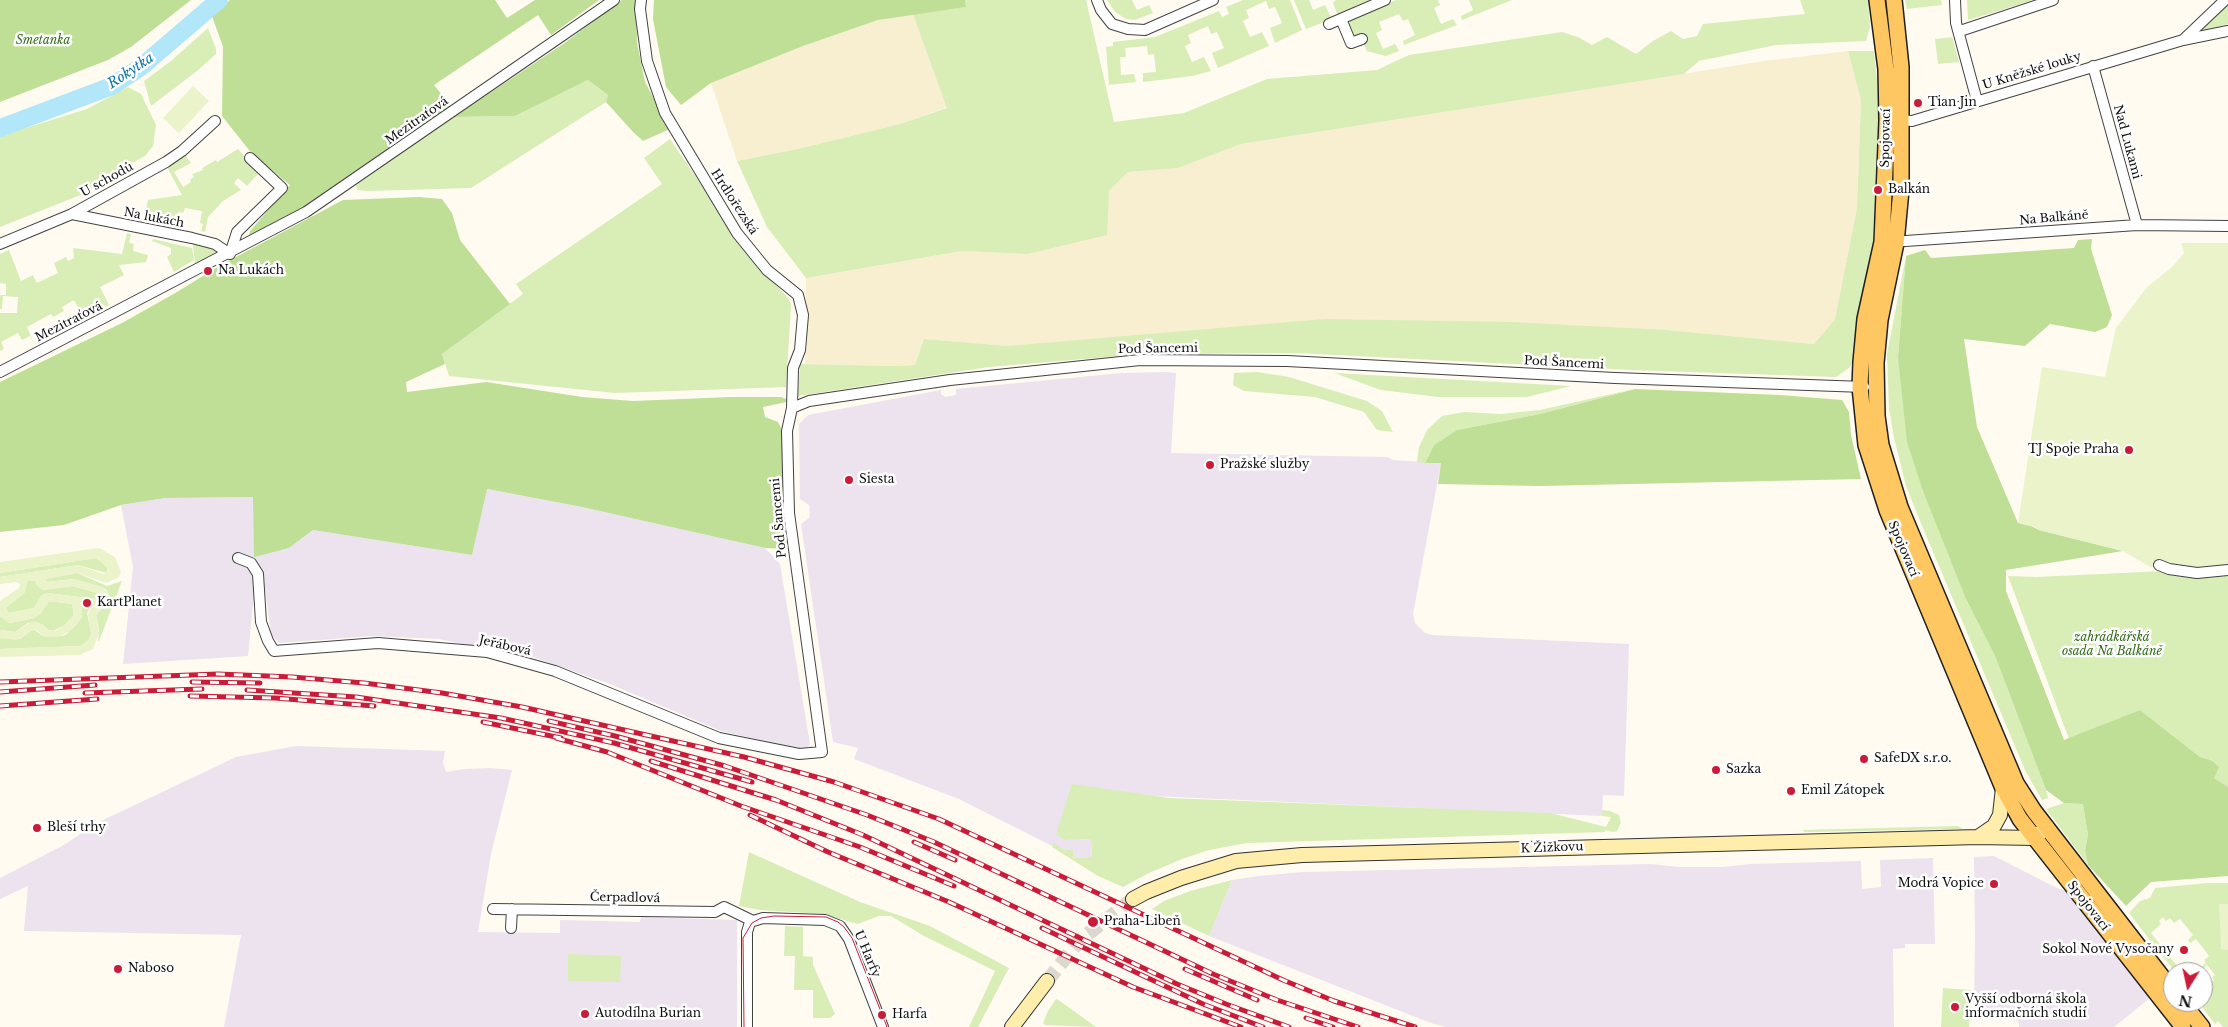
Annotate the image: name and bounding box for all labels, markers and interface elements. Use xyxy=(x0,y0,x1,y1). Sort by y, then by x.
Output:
park label: Smetanka xyxy=(16,34,70,48)
water label: Rokytka xyxy=(105,49,157,93)
street label: U Kněžské louky xyxy=(1981,49,2083,93)
street label: Mezitraťová xyxy=(383,94,451,148)
place label: Tian Jin xyxy=(1928,96,1977,110)
marker: Tian Jin xyxy=(1912,97,1924,109)
street label: Nad Lukami xyxy=(2110,103,2144,181)
street label: Spojovací xyxy=(1878,108,1894,168)
street label: U schodů xyxy=(78,160,136,200)
street label: Hrdlořezská xyxy=(707,167,761,237)
place label: Balkán xyxy=(1888,183,1930,197)
marker: Balkán xyxy=(1872,184,1884,196)
street label: Na lukách xyxy=(123,205,185,231)
street label: Na Balkáně xyxy=(2019,208,2089,228)
place label: Na Lukách xyxy=(218,264,284,278)
marker: Na Lukách xyxy=(202,265,214,277)
street label: Mezitraťová xyxy=(33,299,105,345)
street label: Pod Šancemi xyxy=(1118,341,1198,357)
street label: Pod Šancemi xyxy=(1524,354,1604,372)
place label: TJ Spoje Praha xyxy=(2028,443,2119,457)
marker: TJ Spoje Praha xyxy=(2123,444,2135,456)
place label: Pražské služby xyxy=(1220,458,1309,472)
marker: Pražské služby xyxy=(1204,459,1216,471)
place label: Siesta xyxy=(859,473,894,487)
marker: Siesta xyxy=(843,474,855,486)
street label: Pod Šancemi xyxy=(768,477,790,559)
street label: Spojovací xyxy=(1885,519,1921,579)
place label: KartPlanet xyxy=(97,596,162,610)
marker: KartPlanet xyxy=(81,597,93,609)
park label: zahrádkářská osada Na Balkáně xyxy=(2062,631,2162,659)
street label: Jeřábová xyxy=(478,633,532,659)
place label: SafeDX s.r.o. xyxy=(1874,752,1951,766)
marker: SafeDX s.r.o. xyxy=(1858,753,1870,765)
place label: Sazka xyxy=(1726,763,1761,777)
marker: Sazka xyxy=(1710,764,1722,776)
place label: Emil Zátopek xyxy=(1801,784,1885,798)
marker: Emil Zátopek xyxy=(1785,785,1797,797)
place label: Bleší trhy xyxy=(47,821,106,835)
marker: Bleší trhy xyxy=(31,822,43,834)
street label: K Žižkovu xyxy=(1520,840,1584,856)
place label: Modrá Vopice xyxy=(1898,877,1984,891)
marker: Modrá Vopice xyxy=(1988,878,2000,890)
street label: Spojovací xyxy=(2064,878,2112,934)
street label: Čerpadlová xyxy=(590,890,660,906)
marker: Praha-Libeň xyxy=(1086,915,1100,929)
place label: Praha-Libeň xyxy=(1104,915,1181,929)
street label: U Harfy xyxy=(851,928,883,980)
place label: Sokol Nové Vysočany xyxy=(2042,943,2174,957)
marker: Sokol Nové Vysočany xyxy=(2178,944,2190,956)
place label: Naboso xyxy=(128,962,174,976)
north arrow xyxy=(2163,962,2213,1012)
marker: Naboso xyxy=(112,963,124,975)
text: N xyxy=(2178,991,2194,1011)
place label: Vyšší odborná škola informačních studií xyxy=(1965,993,2086,1021)
marker: Vyšší odborná škola informačních studií xyxy=(1949,1001,1961,1013)
place label: Autodílna Burian xyxy=(595,1007,701,1021)
marker: Autodílna Burian xyxy=(579,1008,591,1020)
place label: Harfa xyxy=(892,1008,927,1022)
marker: Harfa xyxy=(876,1009,888,1021)

